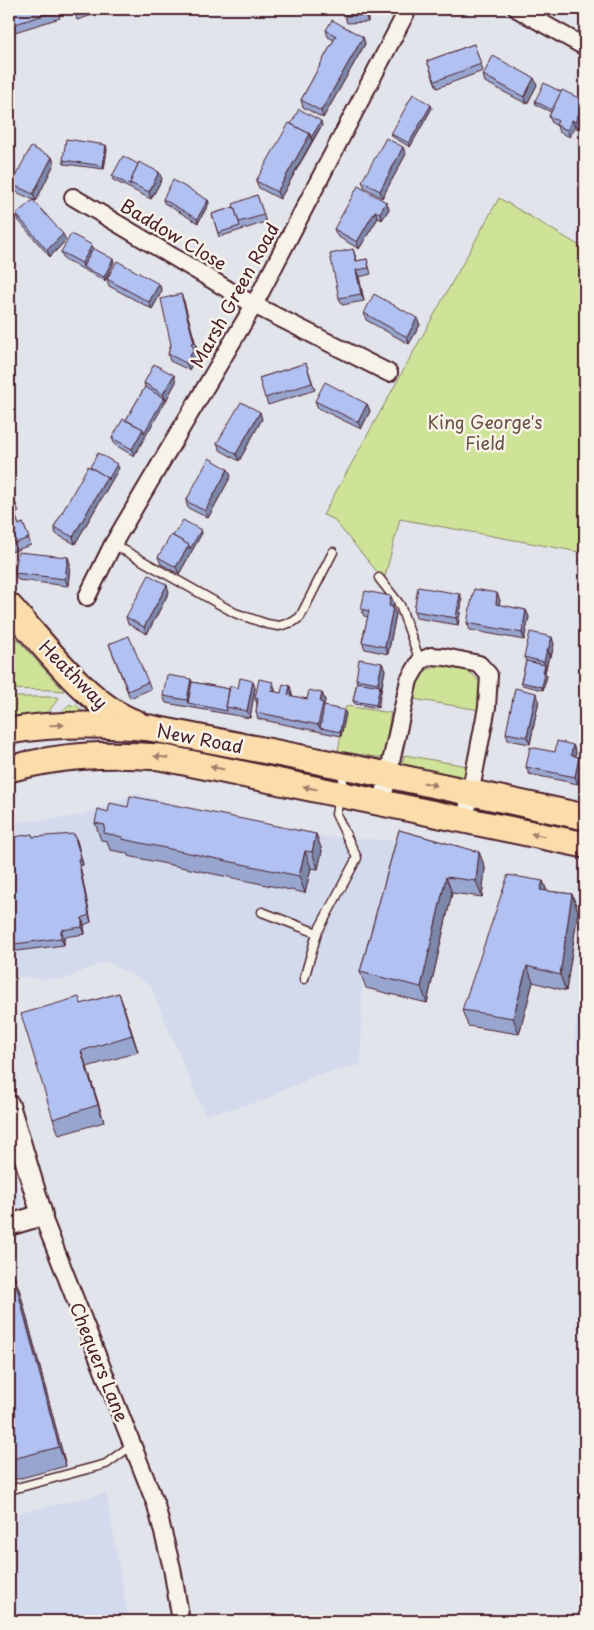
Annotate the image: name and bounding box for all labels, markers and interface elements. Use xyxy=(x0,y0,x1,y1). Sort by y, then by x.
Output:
street label: Baddow Close xyxy=(116,192,232,276)
street label: Marsh Green Road xyxy=(183,218,285,372)
park label: King George's Field xyxy=(428,408,542,456)
street label: Heathway xyxy=(33,633,115,715)
street label: New Road xyxy=(154,716,246,760)
one-way arrow xyxy=(49,721,65,729)
one-way arrow xyxy=(152,753,168,761)
one-way arrow xyxy=(208,764,224,772)
one-way arrow xyxy=(422,780,437,788)
one-way arrow xyxy=(302,784,317,792)
one-way arrow xyxy=(530,831,545,839)
street label: Chequers Lane xyxy=(64,1298,136,1426)

